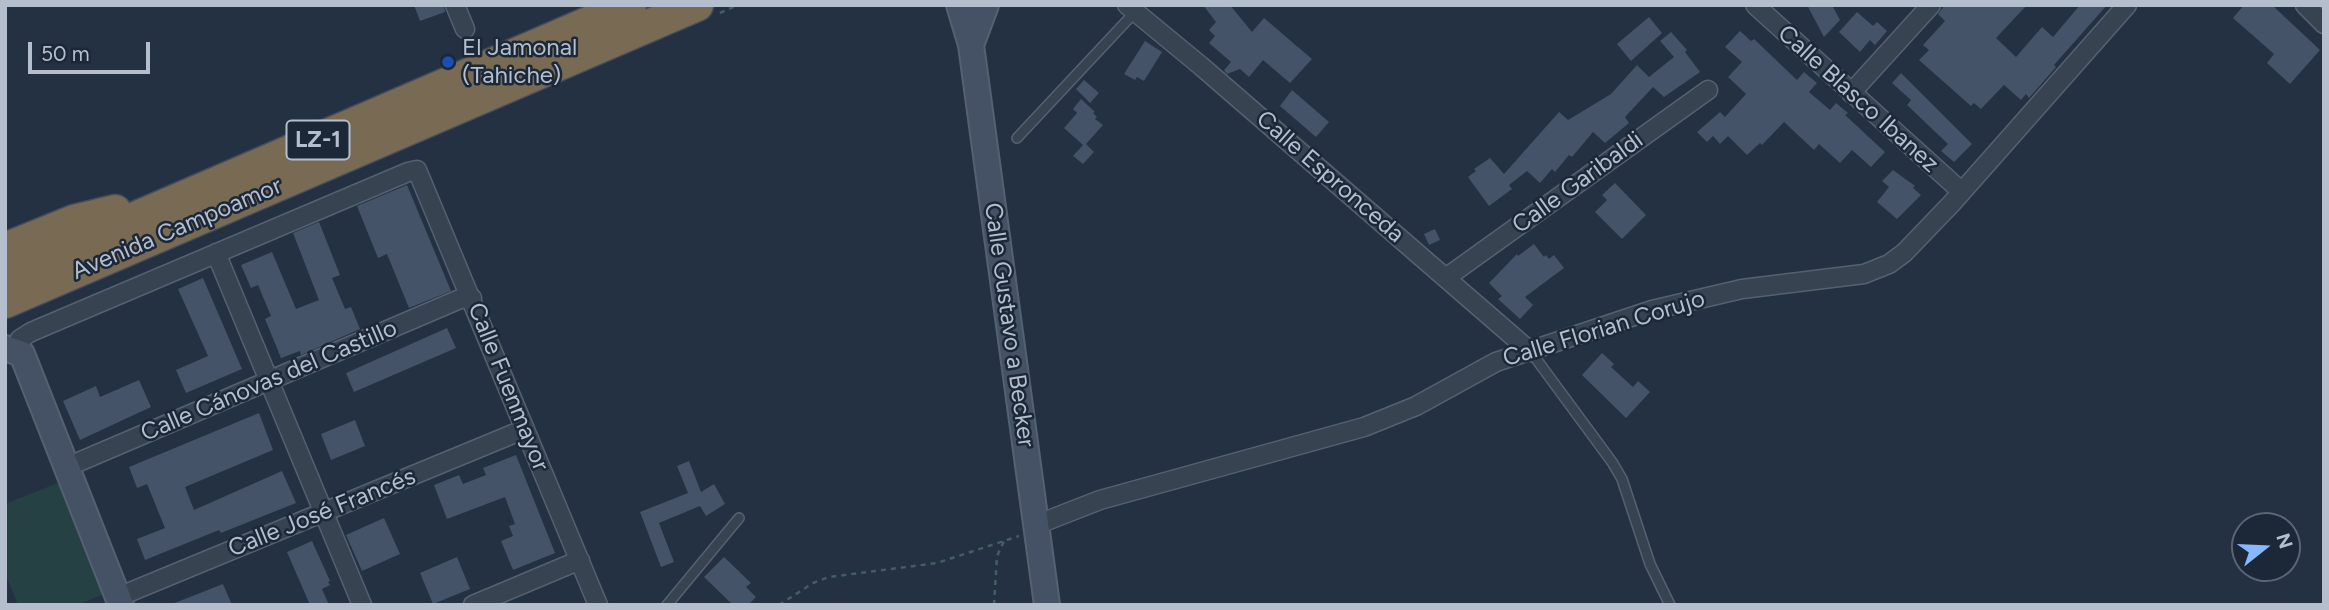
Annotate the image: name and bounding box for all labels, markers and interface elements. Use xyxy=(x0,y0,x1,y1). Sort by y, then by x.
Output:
street label: Calle Blasco Ibanez xyxy=(1772,19,1944,179)
scale bar xyxy=(32,28,154,72)
place label: El Jamonal (Tahiche) xyxy=(462,34,577,90)
text: 50 m xyxy=(41,41,90,66)
marker: El Jamonal (Tahiche) xyxy=(440,54,456,70)
street label: Calle Espronceda xyxy=(1250,105,1410,249)
road number: LZ-1 xyxy=(286,120,350,160)
street label: Calle Garibaldi xyxy=(1507,126,1649,240)
street label: Avenida Campoamor xyxy=(68,172,286,286)
street label: Calle Gustavo a Becker xyxy=(978,201,1040,449)
street label: Calle Florian Corujo xyxy=(1500,285,1708,373)
street label: Calle Fuenmayor xyxy=(461,299,555,475)
street label: Calle Cánovas del Castillo xyxy=(137,314,401,448)
street label: Calle José Francés xyxy=(224,462,420,564)
north arrow xyxy=(2231,512,2301,582)
text: N xyxy=(2271,530,2298,552)

